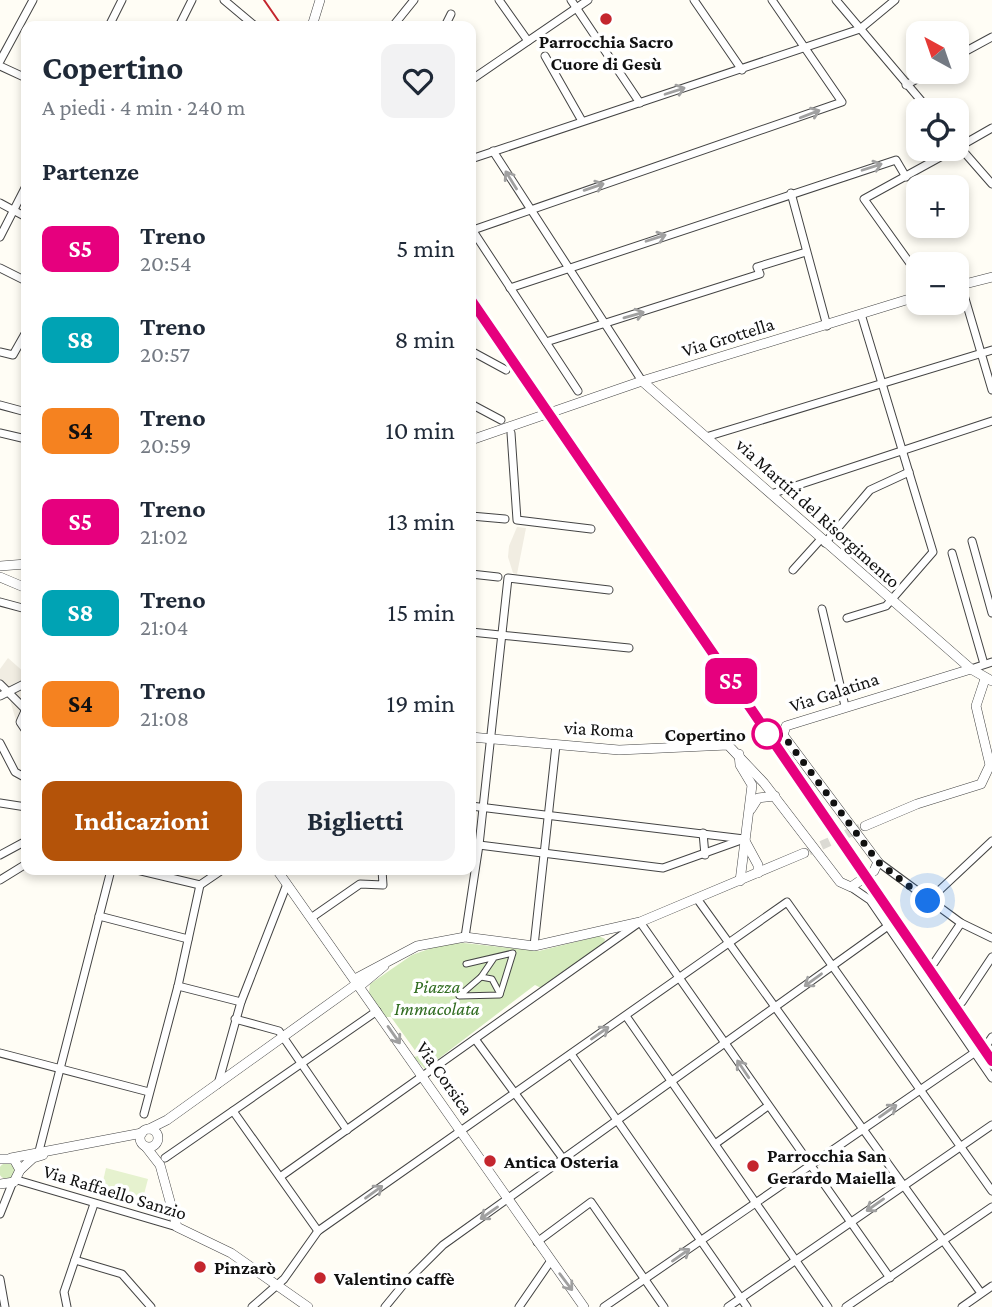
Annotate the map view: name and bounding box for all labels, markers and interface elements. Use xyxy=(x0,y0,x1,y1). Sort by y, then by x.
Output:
marker: Parrocchia Sacro Cuore di Gesù xyxy=(598,11,614,27)
north arrow xyxy=(906,21,970,84)
map controls xyxy=(906,21,969,315)
place label: Parrocchia Sacro Cuore di Gesù xyxy=(539,31,673,74)
button: heart xyxy=(381,44,455,118)
text: Copertino xyxy=(42,49,183,86)
one-way arrow xyxy=(664,84,686,97)
text: A piedi · 4 min · 240 m xyxy=(42,94,245,120)
button: locate xyxy=(906,98,969,161)
one-way arrow xyxy=(798,106,820,119)
text: Partenze xyxy=(42,157,139,186)
one-way arrow xyxy=(861,160,883,173)
one-way arrow xyxy=(504,171,519,190)
button: + xyxy=(906,175,969,238)
one-way arrow xyxy=(583,180,605,192)
text: Treno xyxy=(140,221,206,250)
one-way arrow xyxy=(645,231,667,244)
text: 5 min xyxy=(396,234,455,263)
text: S5 xyxy=(69,235,92,262)
text: 20:54 xyxy=(140,250,192,276)
button: − xyxy=(906,252,969,315)
one-way arrow xyxy=(623,307,645,320)
text: Treno xyxy=(140,312,206,341)
street label: Via Grottella xyxy=(679,313,777,361)
text: 8 min xyxy=(394,325,455,354)
text: S8 xyxy=(68,326,93,353)
text: 20:57 xyxy=(140,341,190,367)
text: Treno xyxy=(140,403,206,432)
text: 10 min xyxy=(385,416,455,445)
text: S4 xyxy=(68,417,93,444)
text: 20:59 xyxy=(140,432,191,458)
street label: via Martiri del Risorgimento xyxy=(731,433,904,592)
text: Treno xyxy=(140,494,206,523)
text: 13 min xyxy=(387,507,455,536)
text: S5 xyxy=(69,508,92,535)
text: 21:02 xyxy=(140,523,188,549)
text: Treno xyxy=(140,585,206,614)
text: 15 min xyxy=(388,598,455,627)
text: S8 xyxy=(68,599,93,626)
text: 21:04 xyxy=(140,614,189,640)
line badge: S5 xyxy=(700,658,762,704)
text: S5 xyxy=(719,667,743,694)
street label: Via Galatina xyxy=(787,668,882,716)
text: Treno xyxy=(140,676,206,705)
text: 19 min xyxy=(387,689,455,718)
text: S4 xyxy=(68,690,93,717)
text: 21:08 xyxy=(140,705,189,731)
street label: via Roma xyxy=(563,717,635,741)
marker: Copertino xyxy=(752,719,782,749)
place label: Copertino xyxy=(665,724,746,745)
button: Indicazioni xyxy=(42,781,242,861)
button: Biglietti xyxy=(256,781,455,861)
your location xyxy=(910,883,945,918)
one-way arrow xyxy=(804,973,823,988)
park label: Piazza Immacolata xyxy=(394,976,480,1019)
one-way arrow xyxy=(387,1025,401,1044)
one-way arrow xyxy=(590,1026,609,1041)
street label: Via Corsica xyxy=(412,1038,478,1119)
one-way arrow xyxy=(736,1060,750,1080)
one-way arrow xyxy=(878,1104,897,1118)
place label: Parrocchia San Gerardo Maiella xyxy=(767,1145,897,1188)
place label: Antica Osteria xyxy=(503,1151,619,1172)
marker: Antica Osteria xyxy=(482,1153,498,1169)
marker: Parrocchia San Gerardo Maiella xyxy=(745,1158,761,1174)
street label: Via Raffaello Sanzio xyxy=(41,1160,189,1224)
one-way arrow xyxy=(364,1185,383,1199)
one-way arrow xyxy=(866,1198,885,1212)
one-way arrow xyxy=(480,1206,499,1220)
one-way arrow xyxy=(671,1248,690,1262)
place label: Pinzarò xyxy=(214,1257,276,1278)
marker: Pinzarò xyxy=(192,1259,208,1275)
place label: Valentino caffè xyxy=(333,1268,455,1289)
marker: Valentino caffè xyxy=(312,1270,328,1286)
one-way arrow xyxy=(558,1273,573,1291)

